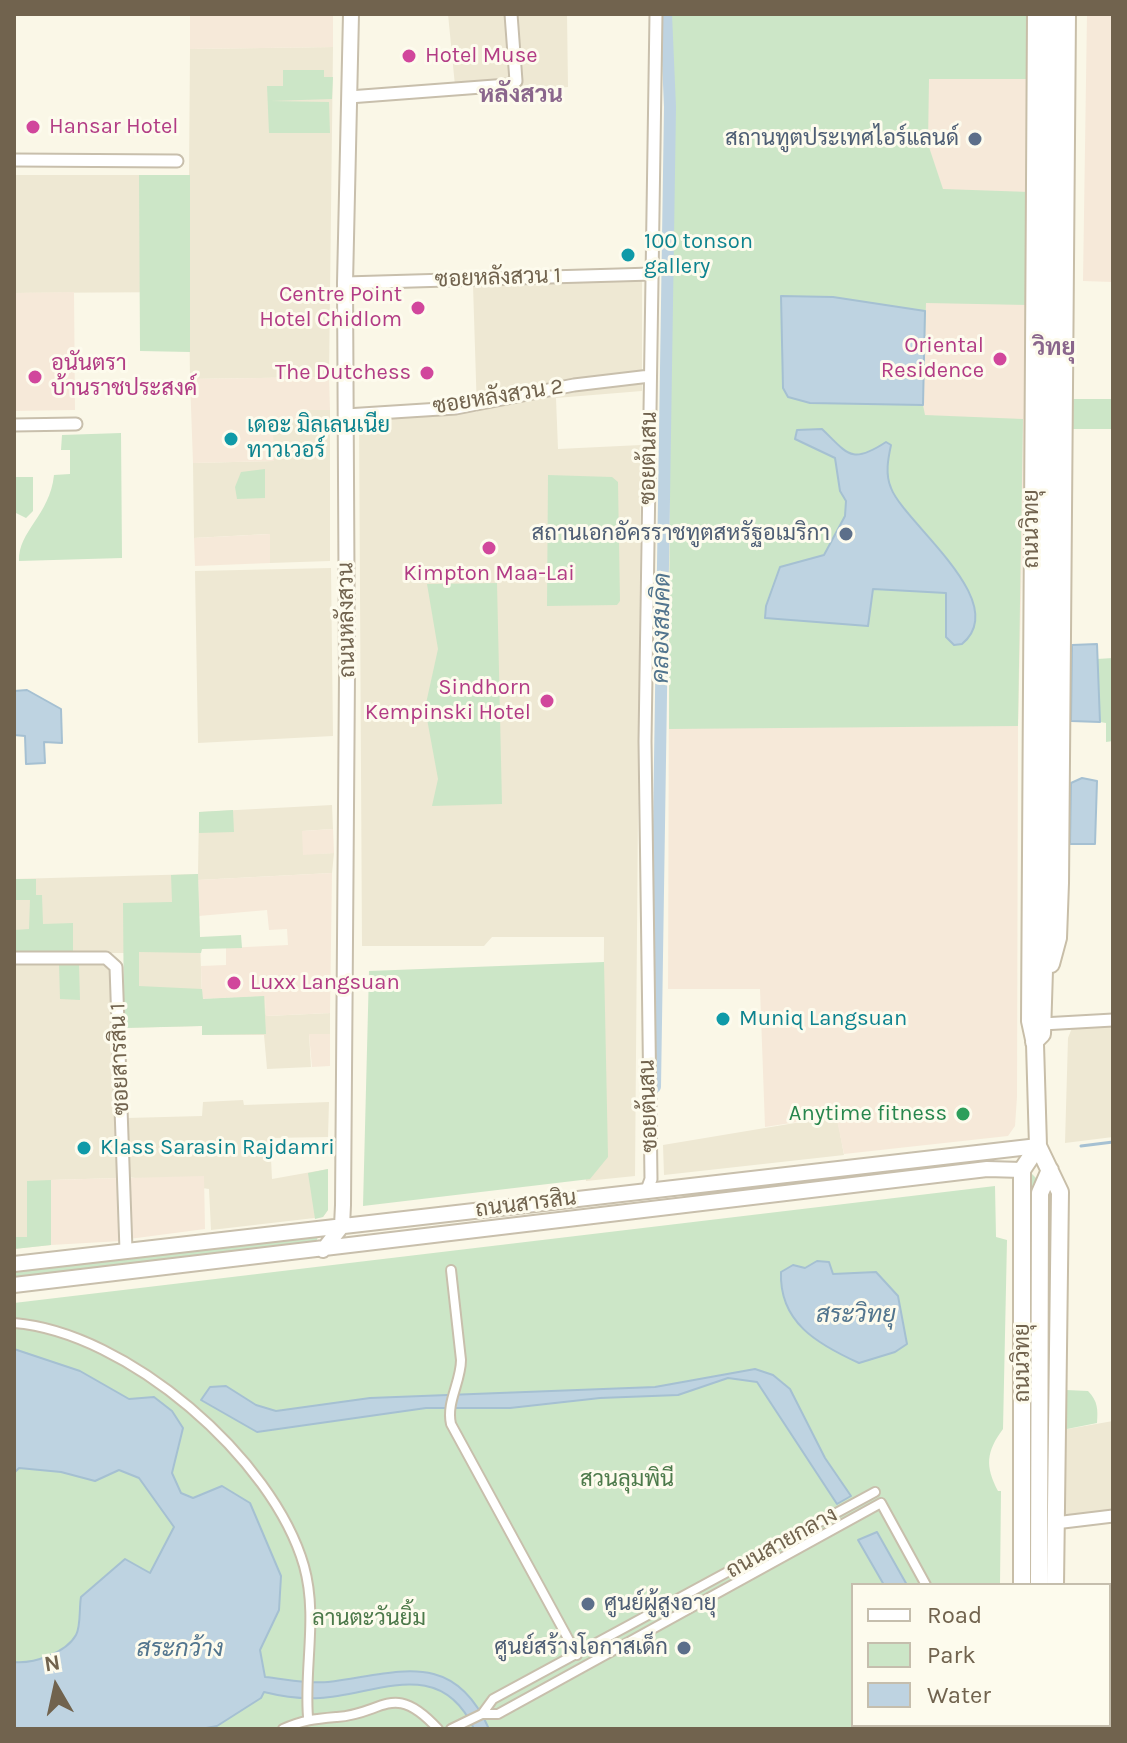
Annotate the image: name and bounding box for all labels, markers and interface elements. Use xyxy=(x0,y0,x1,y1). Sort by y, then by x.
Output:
place label: Hotel Muse xyxy=(425,43,537,69)
marker: Hotel Muse xyxy=(400,47,418,65)
district label: หลังสวน xyxy=(479,81,563,109)
place label: Hansar Hotel xyxy=(49,114,178,140)
marker: Hansar Hotel xyxy=(24,118,42,136)
place label: สถานทูตประเทศไอร์แลนด์ xyxy=(725,126,959,152)
marker: สถานทูตประเทศไอร์แลนด์ xyxy=(966,130,984,148)
place label: 100 tonson gallery xyxy=(644,229,753,280)
marker: 100 tonson gallery xyxy=(619,246,637,264)
street label: ซอยหลังสวน 1 xyxy=(434,263,562,293)
place label: Centre Point Hotel Chidlom xyxy=(259,282,402,334)
marker: Centre Point Hotel Chidlom xyxy=(409,299,427,317)
place label: Oriental Residence xyxy=(881,333,984,384)
district label: วิทยุ xyxy=(1032,334,1076,362)
marker: Oriental Residence xyxy=(991,350,1009,368)
place label: อนันตรา บ้านราชประสงค์ xyxy=(51,351,197,402)
place label: The Dutchess xyxy=(275,360,411,386)
marker: The Dutchess xyxy=(418,364,436,382)
marker: อนันตรา บ้านราชประสงค์ xyxy=(26,368,44,386)
street label: ซอยหลังสวน 2 xyxy=(431,374,565,420)
street label: ซอยต้นสน xyxy=(635,411,663,505)
place label: เดอะ มิลเลนเนีย ทาวเวอร์ xyxy=(247,413,390,464)
marker: เดอะ มิลเลนเนีย ทาวเวอร์ xyxy=(222,430,240,448)
street label: ถนนวิทยุ xyxy=(1019,489,1045,569)
place label: สถานเอกอัครราชทูตสหรัฐอเมริกา xyxy=(532,521,830,547)
marker: สถานเอกอัครราชทูตสหรัฐอเมริกา xyxy=(837,525,855,543)
marker: Kimpton Maa-Lai xyxy=(480,539,498,557)
place label: Kimpton Maa-Lai xyxy=(403,561,575,587)
street label: ถนนหลังสวน xyxy=(333,562,361,678)
water label: คลองสมคิด xyxy=(647,572,677,684)
place label: Sindhorn Kempinski Hotel xyxy=(365,675,531,726)
marker: Sindhorn Kempinski Hotel xyxy=(538,692,556,710)
place label: Luxx Langsuan xyxy=(250,970,400,996)
marker: Luxx Langsuan xyxy=(225,974,243,992)
street label: ซอยสารสิน 1 xyxy=(105,1002,135,1116)
place label: Muniq Langsuan xyxy=(739,1006,907,1032)
marker: Muniq Langsuan xyxy=(714,1010,732,1028)
street label: ซอยต้นสน xyxy=(634,1059,664,1153)
place label: Anytime fitness xyxy=(789,1101,947,1127)
marker: Anytime fitness xyxy=(954,1105,972,1123)
place label: Klass Sarasin Rajdamri xyxy=(100,1135,335,1161)
marker: Klass Sarasin Rajdamri xyxy=(75,1139,93,1157)
street label: ถนนสารสิน xyxy=(474,1185,578,1223)
water label: สระวิทยุ xyxy=(816,1301,896,1329)
street label: ถนนวิทยุ xyxy=(1010,1323,1036,1403)
park label: สวนลุมพินี xyxy=(580,1467,674,1493)
street label: ถนนสายกลาง xyxy=(722,1502,842,1584)
legend xyxy=(851,1583,1111,1727)
place label: ศูนย์ผู้สูงอายุ xyxy=(604,1591,716,1617)
marker: ศูนย์ผู้สูงอายุ xyxy=(579,1595,597,1613)
text: Road xyxy=(927,1601,982,1629)
park label: ลานตะวันยิ้ม xyxy=(312,1606,426,1632)
water label: สระกว้าง xyxy=(137,1635,223,1663)
place label: ศูนย์สร้างโอกาสเด็ก xyxy=(494,1635,668,1661)
marker: ศูนย์สร้างโอกาสเด็ก xyxy=(675,1639,693,1657)
text: Park xyxy=(927,1641,976,1669)
north arrow xyxy=(16,1647,96,1727)
text: N xyxy=(42,1649,62,1677)
text: Water xyxy=(927,1681,991,1709)

